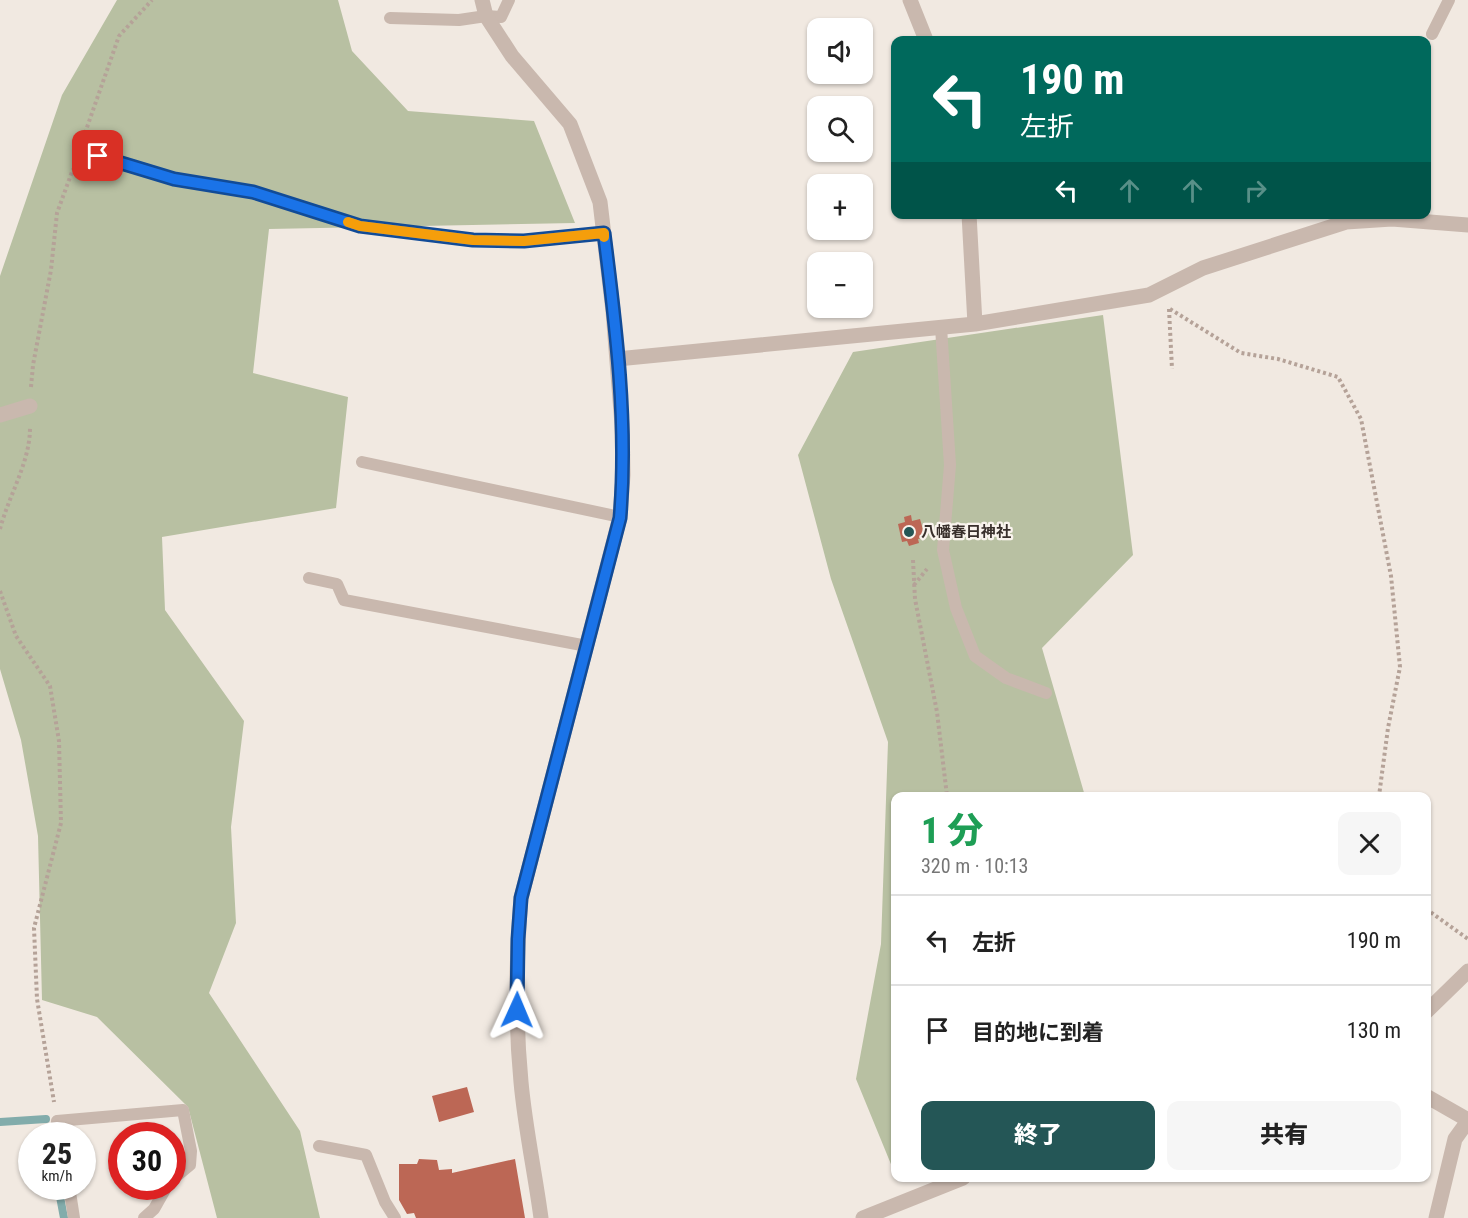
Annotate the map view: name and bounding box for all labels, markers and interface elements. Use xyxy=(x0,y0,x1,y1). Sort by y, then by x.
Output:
map controls xyxy=(807,18,873,318)
button: sound xyxy=(807,18,873,84)
text: 190 m xyxy=(1020,55,1125,104)
icon: left xyxy=(921,60,999,138)
button: search xyxy=(807,96,873,162)
text: 左折 xyxy=(1020,111,1074,143)
pin xyxy=(72,130,123,181)
icon: arrive xyxy=(81,139,114,172)
button: + xyxy=(807,174,873,240)
icon: left xyxy=(1050,174,1083,207)
icon: ahead xyxy=(1113,174,1146,207)
icon: ahead xyxy=(1176,174,1209,207)
icon: right xyxy=(1239,174,1272,207)
button: − xyxy=(807,252,873,318)
place label: 八幡春日神社 xyxy=(921,523,1011,541)
marker: 八幡春日神社 xyxy=(902,525,916,539)
text: 1 分 xyxy=(921,810,984,852)
button: close xyxy=(1338,812,1401,875)
text: 320 m · 10:13 xyxy=(921,854,1028,878)
icon: left xyxy=(921,924,954,957)
text: 190 m xyxy=(1347,928,1401,953)
text: 左折 xyxy=(972,930,1016,955)
position arrow xyxy=(485,978,549,1042)
icon: arrive xyxy=(921,1014,954,1047)
text: 130 m xyxy=(1347,1018,1401,1043)
text: 目的地に到着 xyxy=(972,1020,1104,1045)
button: 終了 xyxy=(921,1101,1155,1170)
button: 共有 xyxy=(1167,1101,1401,1170)
speed limit sign: 30 xyxy=(108,1122,186,1200)
text: 25 xyxy=(42,1136,72,1171)
text: km/h xyxy=(42,1167,72,1185)

